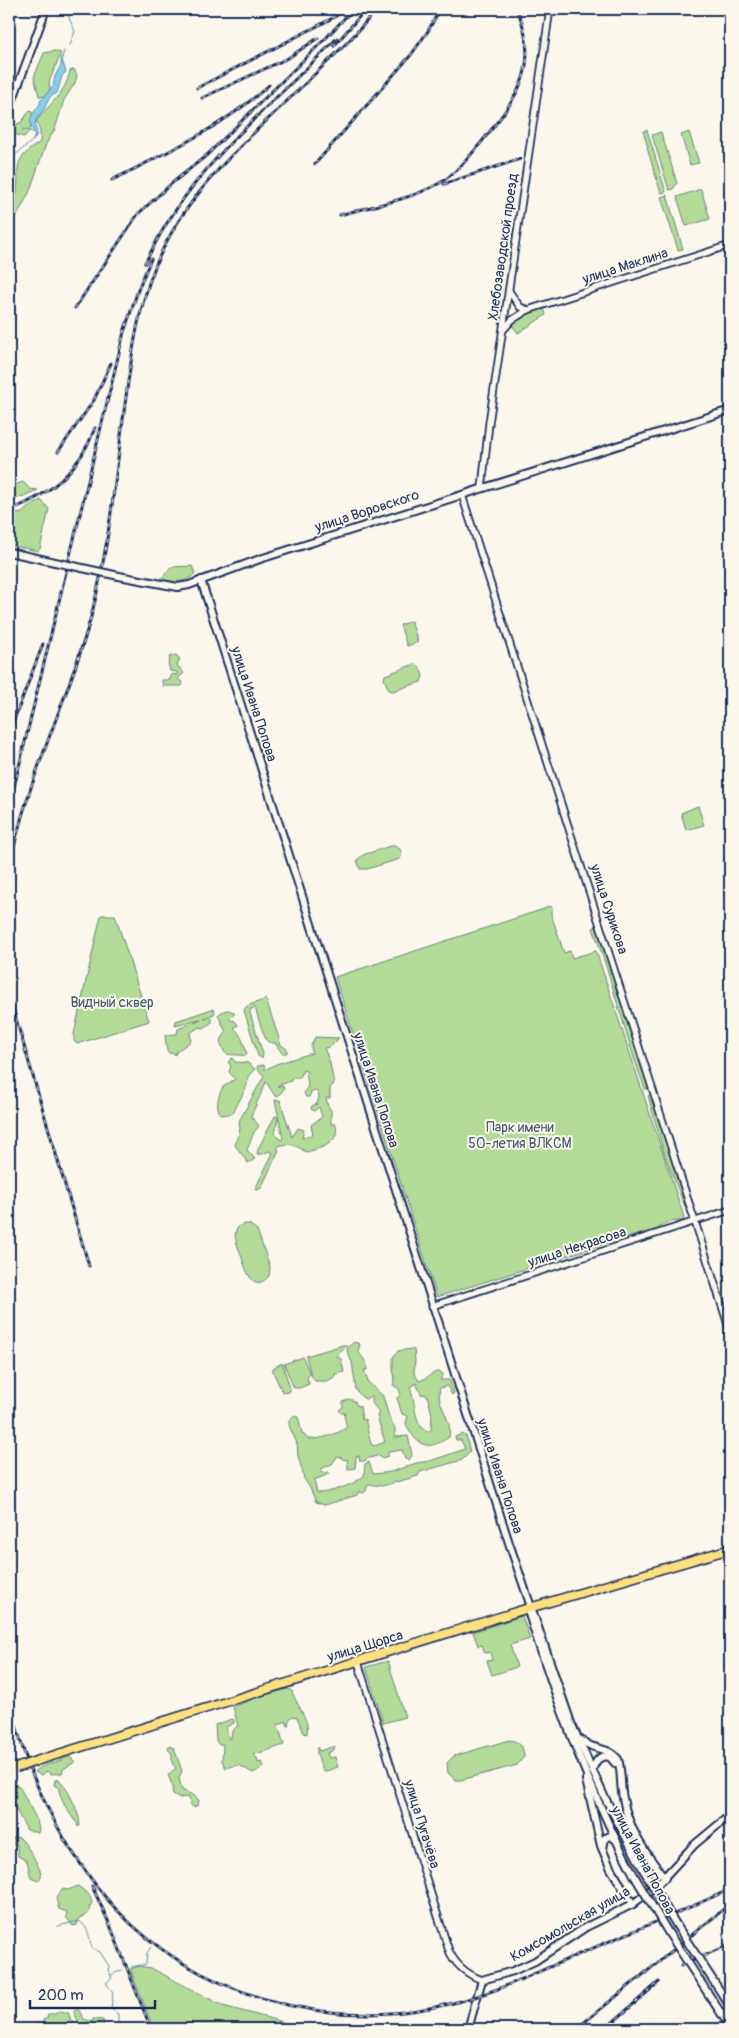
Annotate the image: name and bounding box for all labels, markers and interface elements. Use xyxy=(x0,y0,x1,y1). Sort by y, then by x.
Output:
street label: Хлебозаводской проезд xyxy=(484,172,522,322)
street label: улица Маклина xyxy=(579,244,670,288)
street label: улица Воровского xyxy=(312,486,422,536)
street label: улица Ивана Попова xyxy=(227,643,281,764)
street label: улица Сурикова xyxy=(586,861,632,956)
park label: Видный сквер xyxy=(70,994,154,1011)
street label: улица Ивана Попова xyxy=(349,1029,403,1150)
park label: Парк имени 50-летия ВЛКСМ xyxy=(468,1119,572,1152)
street label: улица Некрасова xyxy=(525,1223,628,1271)
street label: улица Ивана Попова xyxy=(473,1415,527,1536)
street label: улица Щорса xyxy=(324,1626,405,1666)
street label: улица Пугачёва xyxy=(400,1777,444,1870)
street label: улица Ивана Попова xyxy=(607,1802,679,1917)
street label: Комсомольская улица xyxy=(507,1883,633,1965)
scale bar xyxy=(30,1978,155,2010)
text: 200 m xyxy=(38,1986,83,2005)

